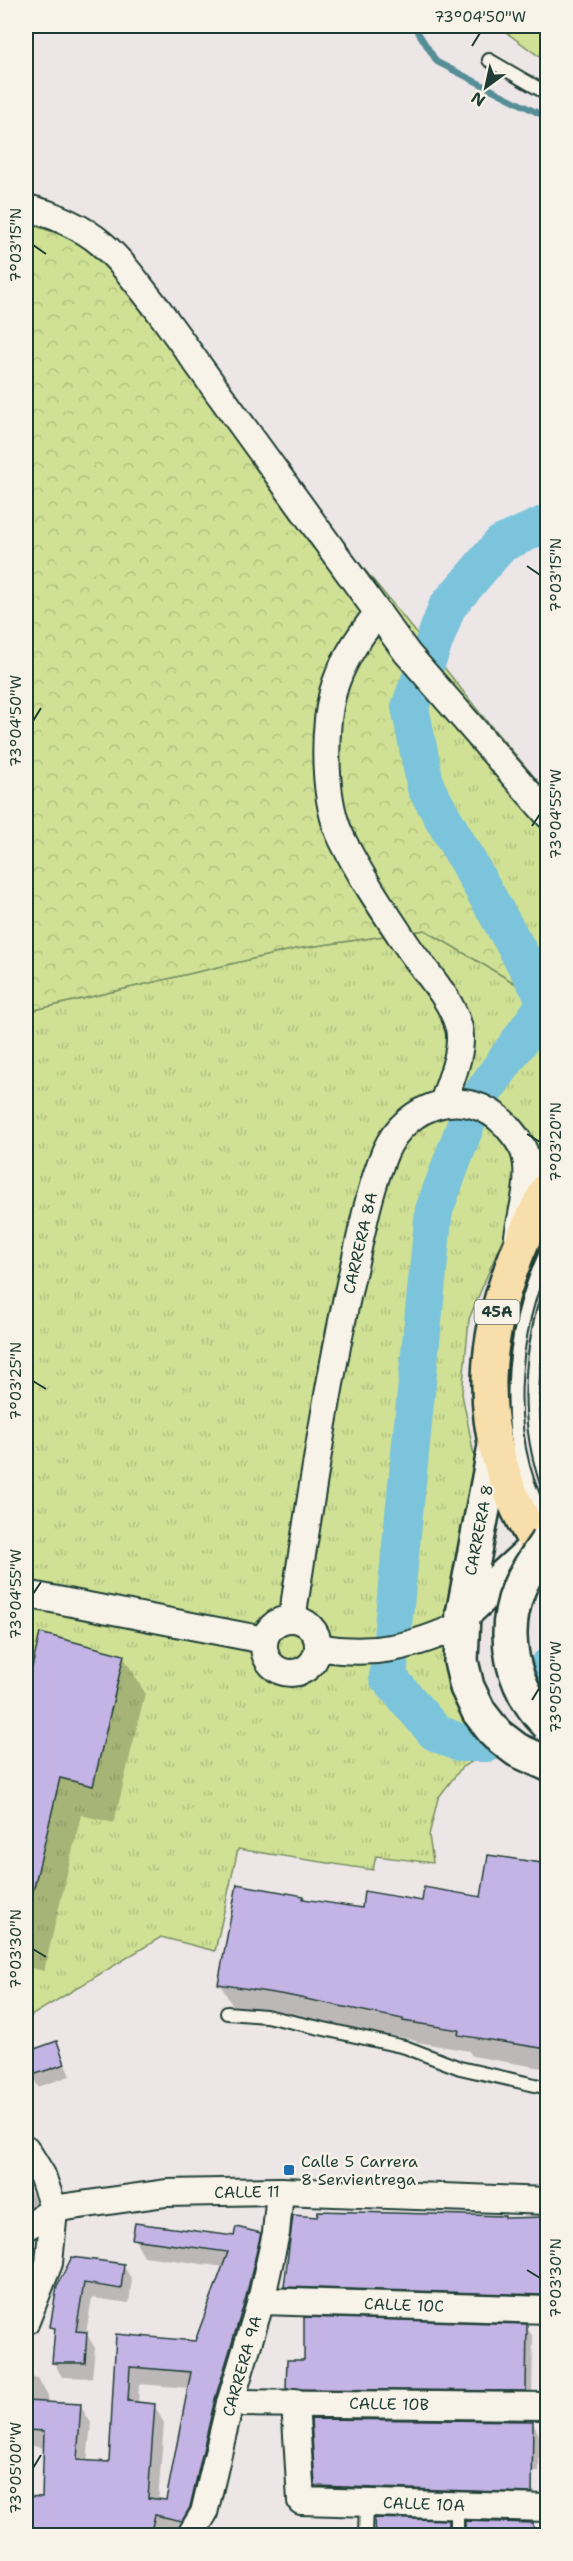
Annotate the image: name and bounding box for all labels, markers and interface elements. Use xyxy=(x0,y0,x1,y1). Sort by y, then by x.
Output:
text: 73°04'50"W xyxy=(434,7,526,27)
north arrow xyxy=(456,57,516,117)
text: N xyxy=(467,87,489,111)
text: 7°03'15"N xyxy=(6,208,26,282)
text: 7°03'15"N xyxy=(546,538,566,612)
text: 73°04'50"W xyxy=(6,675,26,767)
text: 73°04'55"W xyxy=(546,769,566,859)
text: 7°03'20"N xyxy=(546,1102,566,1182)
street label: CARRERA 8A xyxy=(338,1190,382,1296)
road number: 45A xyxy=(474,1300,520,1324)
text: 7°03'25"N xyxy=(6,1342,26,1420)
street label: CARRERA 8 xyxy=(460,1483,498,1577)
text: 73°04'55"W xyxy=(6,1549,26,1639)
text: 73°05'00"W xyxy=(546,1641,566,1733)
text: 7°03'30"N xyxy=(6,1909,26,1989)
place label: Calle 5 Carrera 8 Servientrega xyxy=(301,2151,418,2190)
marker: Calle 5 Carrera 8 Servientrega xyxy=(282,2163,296,2177)
street label: CALLE 11 xyxy=(214,2181,280,2203)
text: 7°03'30"N xyxy=(546,2238,566,2318)
street label: CALLE 10C xyxy=(364,2293,445,2317)
street label: CARRERA 9A xyxy=(218,2313,266,2419)
street label: CALLE 10B xyxy=(349,2393,429,2415)
text: 73°05'00"W xyxy=(6,2422,26,2514)
street label: CALLE 10A xyxy=(383,2492,465,2516)

